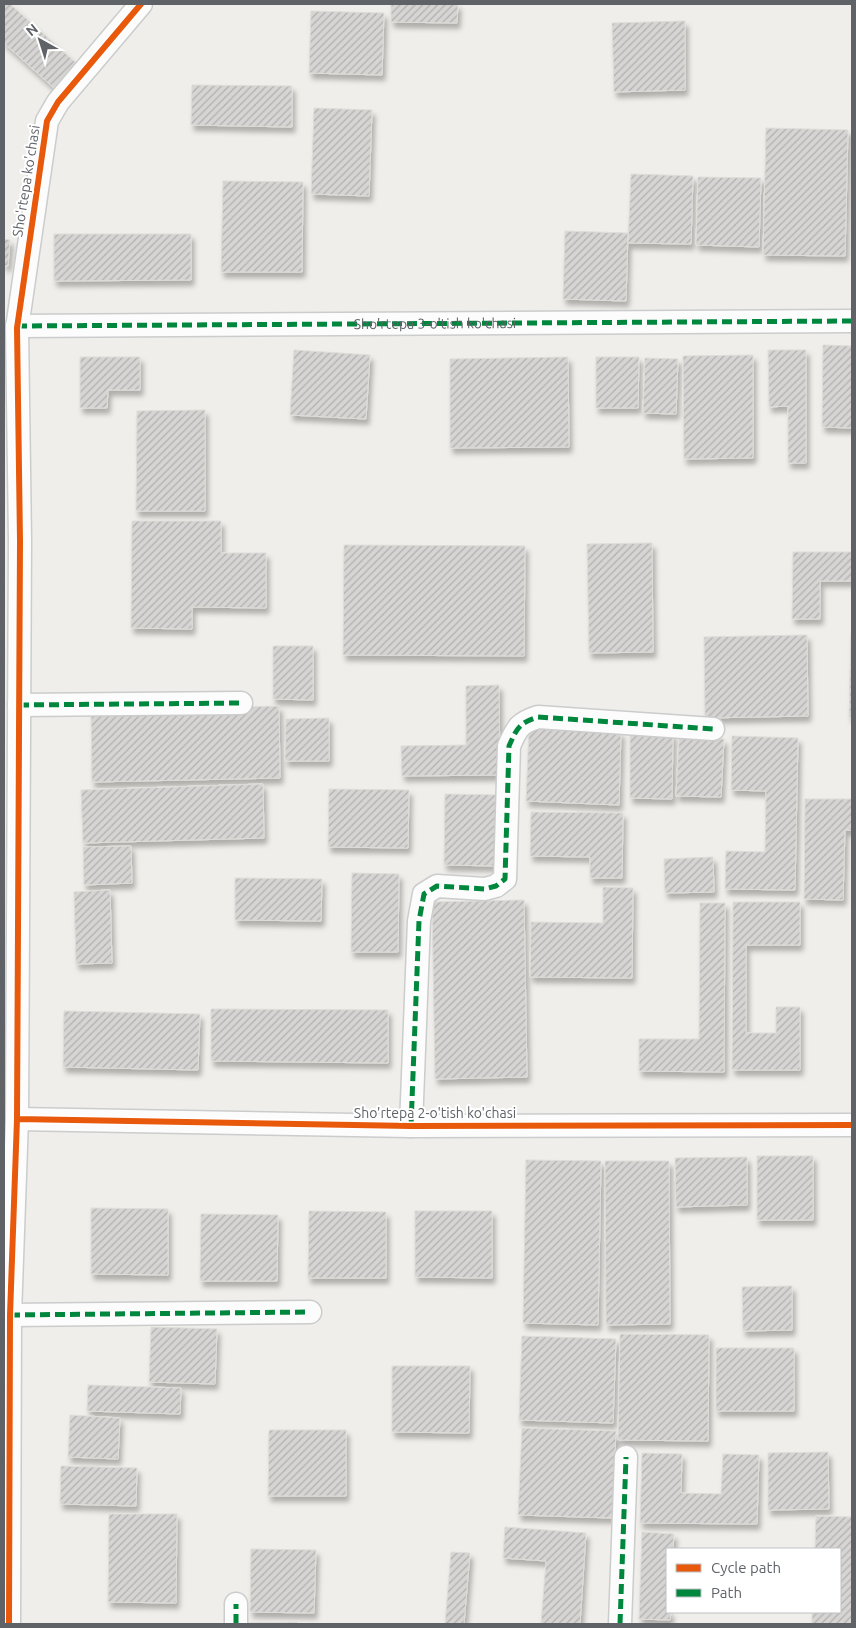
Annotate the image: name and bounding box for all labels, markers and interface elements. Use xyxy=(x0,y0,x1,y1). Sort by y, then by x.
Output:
north arrow xyxy=(15,15,65,65)
text: N xyxy=(23,20,41,39)
street label: Sho'rtepa ko'chasi xyxy=(9,124,43,238)
street label: Sho'rtepa 3-o'tish ko'chasi xyxy=(354,315,516,332)
street label: Sho'rtepa 2-o'tish ko'chasi xyxy=(354,1105,516,1121)
legend xyxy=(666,1548,841,1613)
text: Cycle path xyxy=(711,1559,781,1576)
text: Path xyxy=(711,1584,742,1601)

